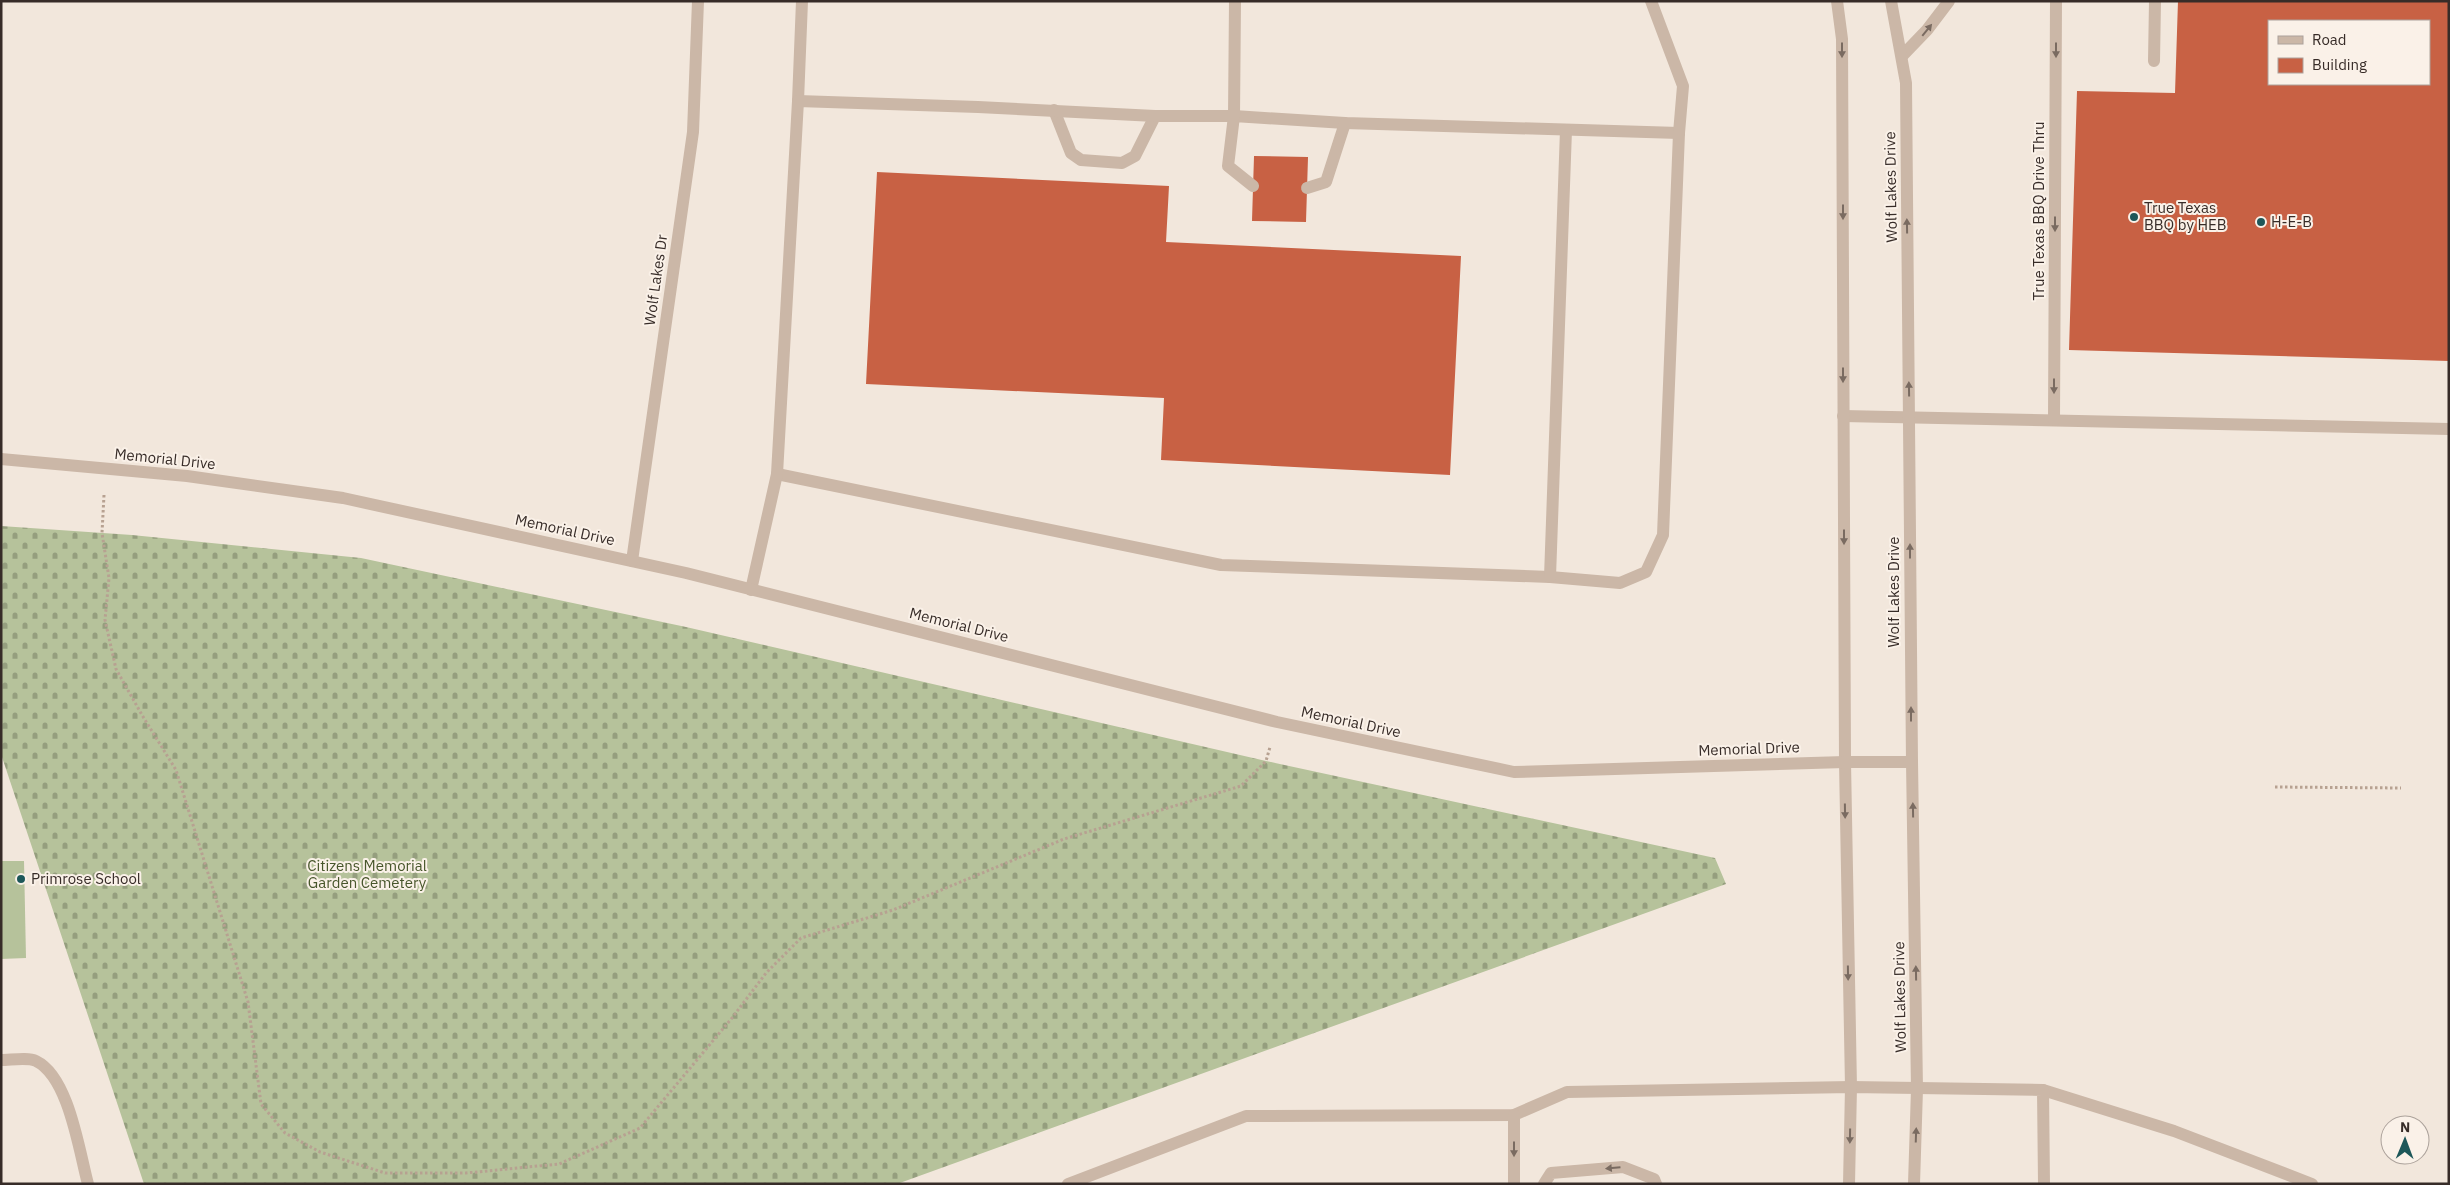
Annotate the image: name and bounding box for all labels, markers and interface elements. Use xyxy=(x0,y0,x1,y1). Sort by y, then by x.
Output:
legend xyxy=(2268,20,2430,85)
one-way arrow xyxy=(1921,23,1932,36)
text: Road xyxy=(2312,30,2347,49)
one-way arrow xyxy=(1838,42,1846,58)
one-way arrow xyxy=(2052,42,2060,58)
text: Building xyxy=(2312,55,2367,74)
street label: True Texas BBQ Drive Thru xyxy=(2029,121,2048,301)
street label: Wolf Lakes Drive xyxy=(1880,131,1901,243)
place label: True Texas BBQ by HEB xyxy=(2144,198,2227,234)
one-way arrow xyxy=(1839,204,1847,220)
marker: True Texas BBQ by HEB xyxy=(2128,211,2140,223)
place label: H-E-B xyxy=(2271,212,2312,231)
one-way arrow xyxy=(2051,216,2059,232)
marker: H-E-B xyxy=(2255,216,2267,228)
one-way arrow xyxy=(1903,218,1911,234)
street label: Wolf Lakes Dr xyxy=(640,233,671,327)
one-way arrow xyxy=(1839,367,1847,383)
one-way arrow xyxy=(2050,378,2058,394)
one-way arrow xyxy=(1905,380,1913,396)
street label: Memorial Drive xyxy=(114,444,217,473)
street label: Memorial Drive xyxy=(513,510,617,549)
one-way arrow xyxy=(1840,529,1848,545)
street label: Wolf Lakes Drive xyxy=(1884,536,1903,648)
one-way arrow xyxy=(1906,543,1914,559)
street label: Memorial Drive xyxy=(908,603,1011,646)
street label: Memorial Drive xyxy=(1299,702,1403,741)
one-way arrow xyxy=(1907,705,1915,721)
street label: Memorial Drive xyxy=(1698,737,1800,760)
one-way arrow xyxy=(1909,802,1917,818)
one-way arrow xyxy=(1842,803,1850,819)
park label: Citizens Memorial Garden Cemetery xyxy=(307,856,427,892)
place label: Primrose School xyxy=(31,869,141,888)
marker: Primrose School xyxy=(15,873,27,885)
street label: Wolf Lakes Drive xyxy=(1889,941,1910,1053)
one-way arrow xyxy=(1912,964,1920,980)
one-way arrow xyxy=(1845,965,1853,981)
north arrow xyxy=(2380,1115,2430,1165)
text: N xyxy=(2400,1118,2410,1136)
one-way arrow xyxy=(1912,1127,1920,1143)
one-way arrow xyxy=(1846,1128,1854,1144)
one-way arrow xyxy=(1510,1142,1518,1158)
one-way arrow xyxy=(1604,1164,1620,1172)

